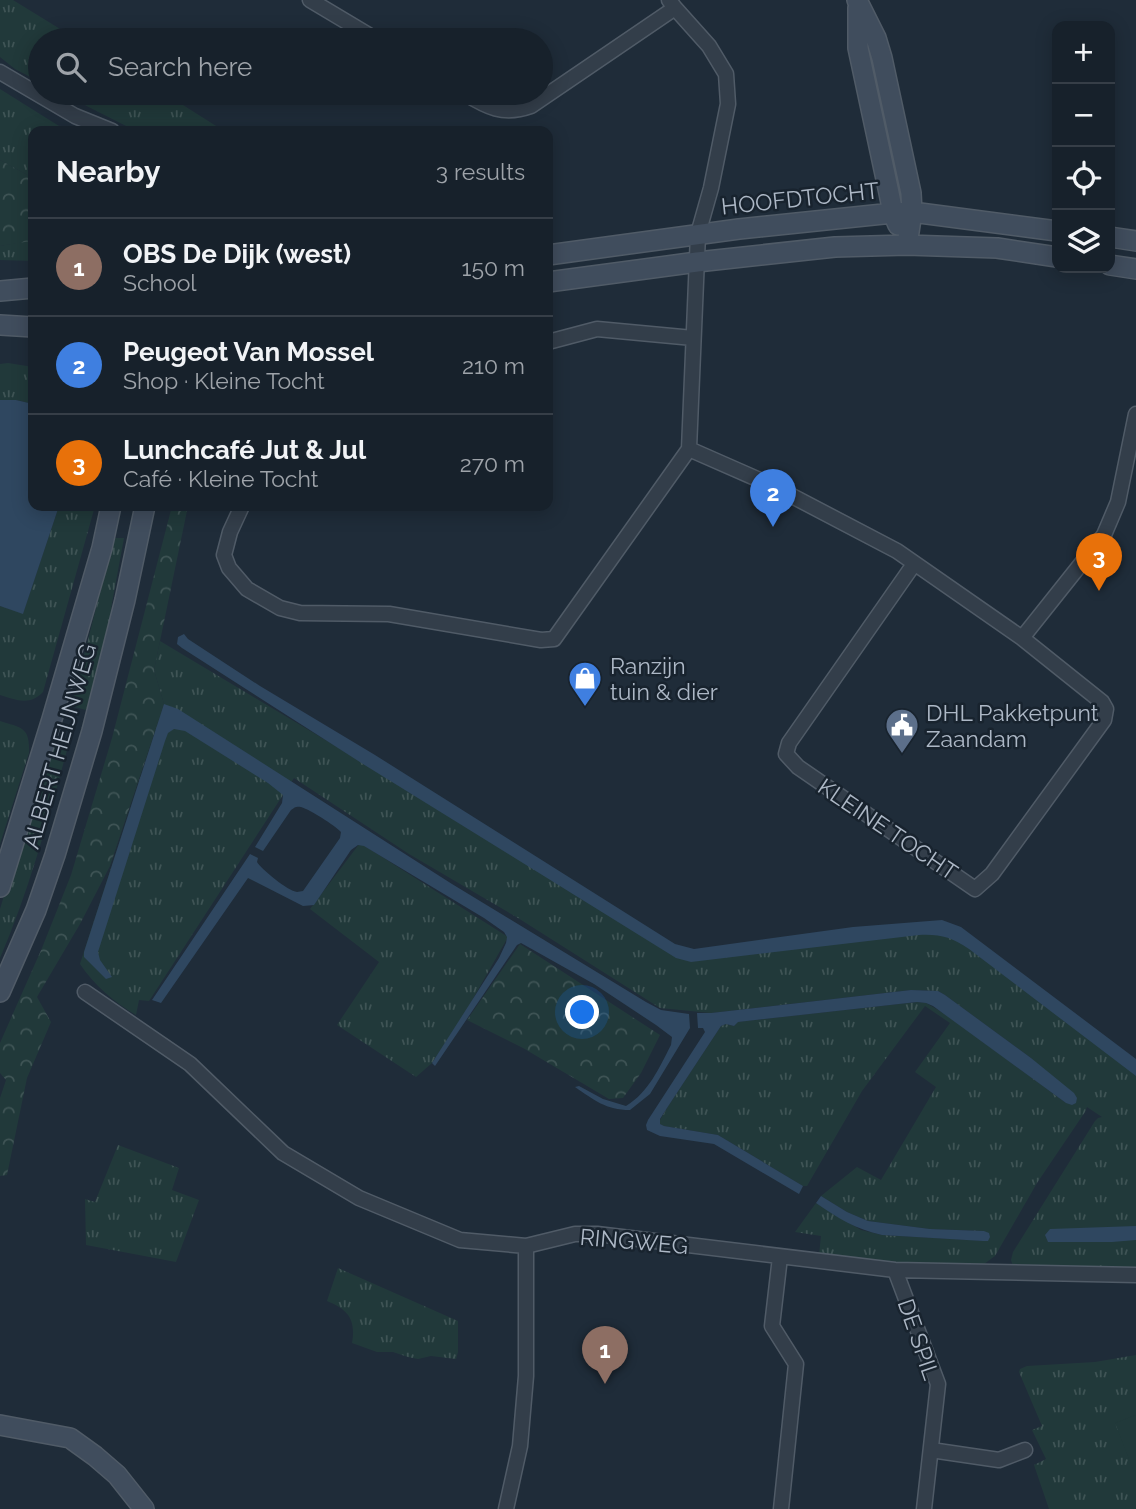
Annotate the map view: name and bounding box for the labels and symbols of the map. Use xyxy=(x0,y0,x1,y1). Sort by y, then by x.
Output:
street label: HOOFDTOCHT xyxy=(720,176,880,220)
pin: 2 xyxy=(750,469,796,527)
pin: 3 xyxy=(1076,533,1122,591)
street label: ALBERT HEIJNWEG xyxy=(17,640,101,852)
place label: Ranzijn tuin & dier xyxy=(610,652,718,705)
shop icon: Ranzijn tuin & dier xyxy=(566,659,604,708)
place label: DHL Pakketpunt Zaandam xyxy=(926,699,1099,752)
public building icon: DHL Pakketpunt Zaandam xyxy=(883,706,921,755)
street label: KLEINE TOCHT xyxy=(813,772,963,886)
your location xyxy=(565,995,599,1029)
street label: RINGWEG xyxy=(579,1223,689,1259)
street label: DE SPIL xyxy=(893,1295,946,1384)
pin: 1 xyxy=(582,1326,628,1384)

